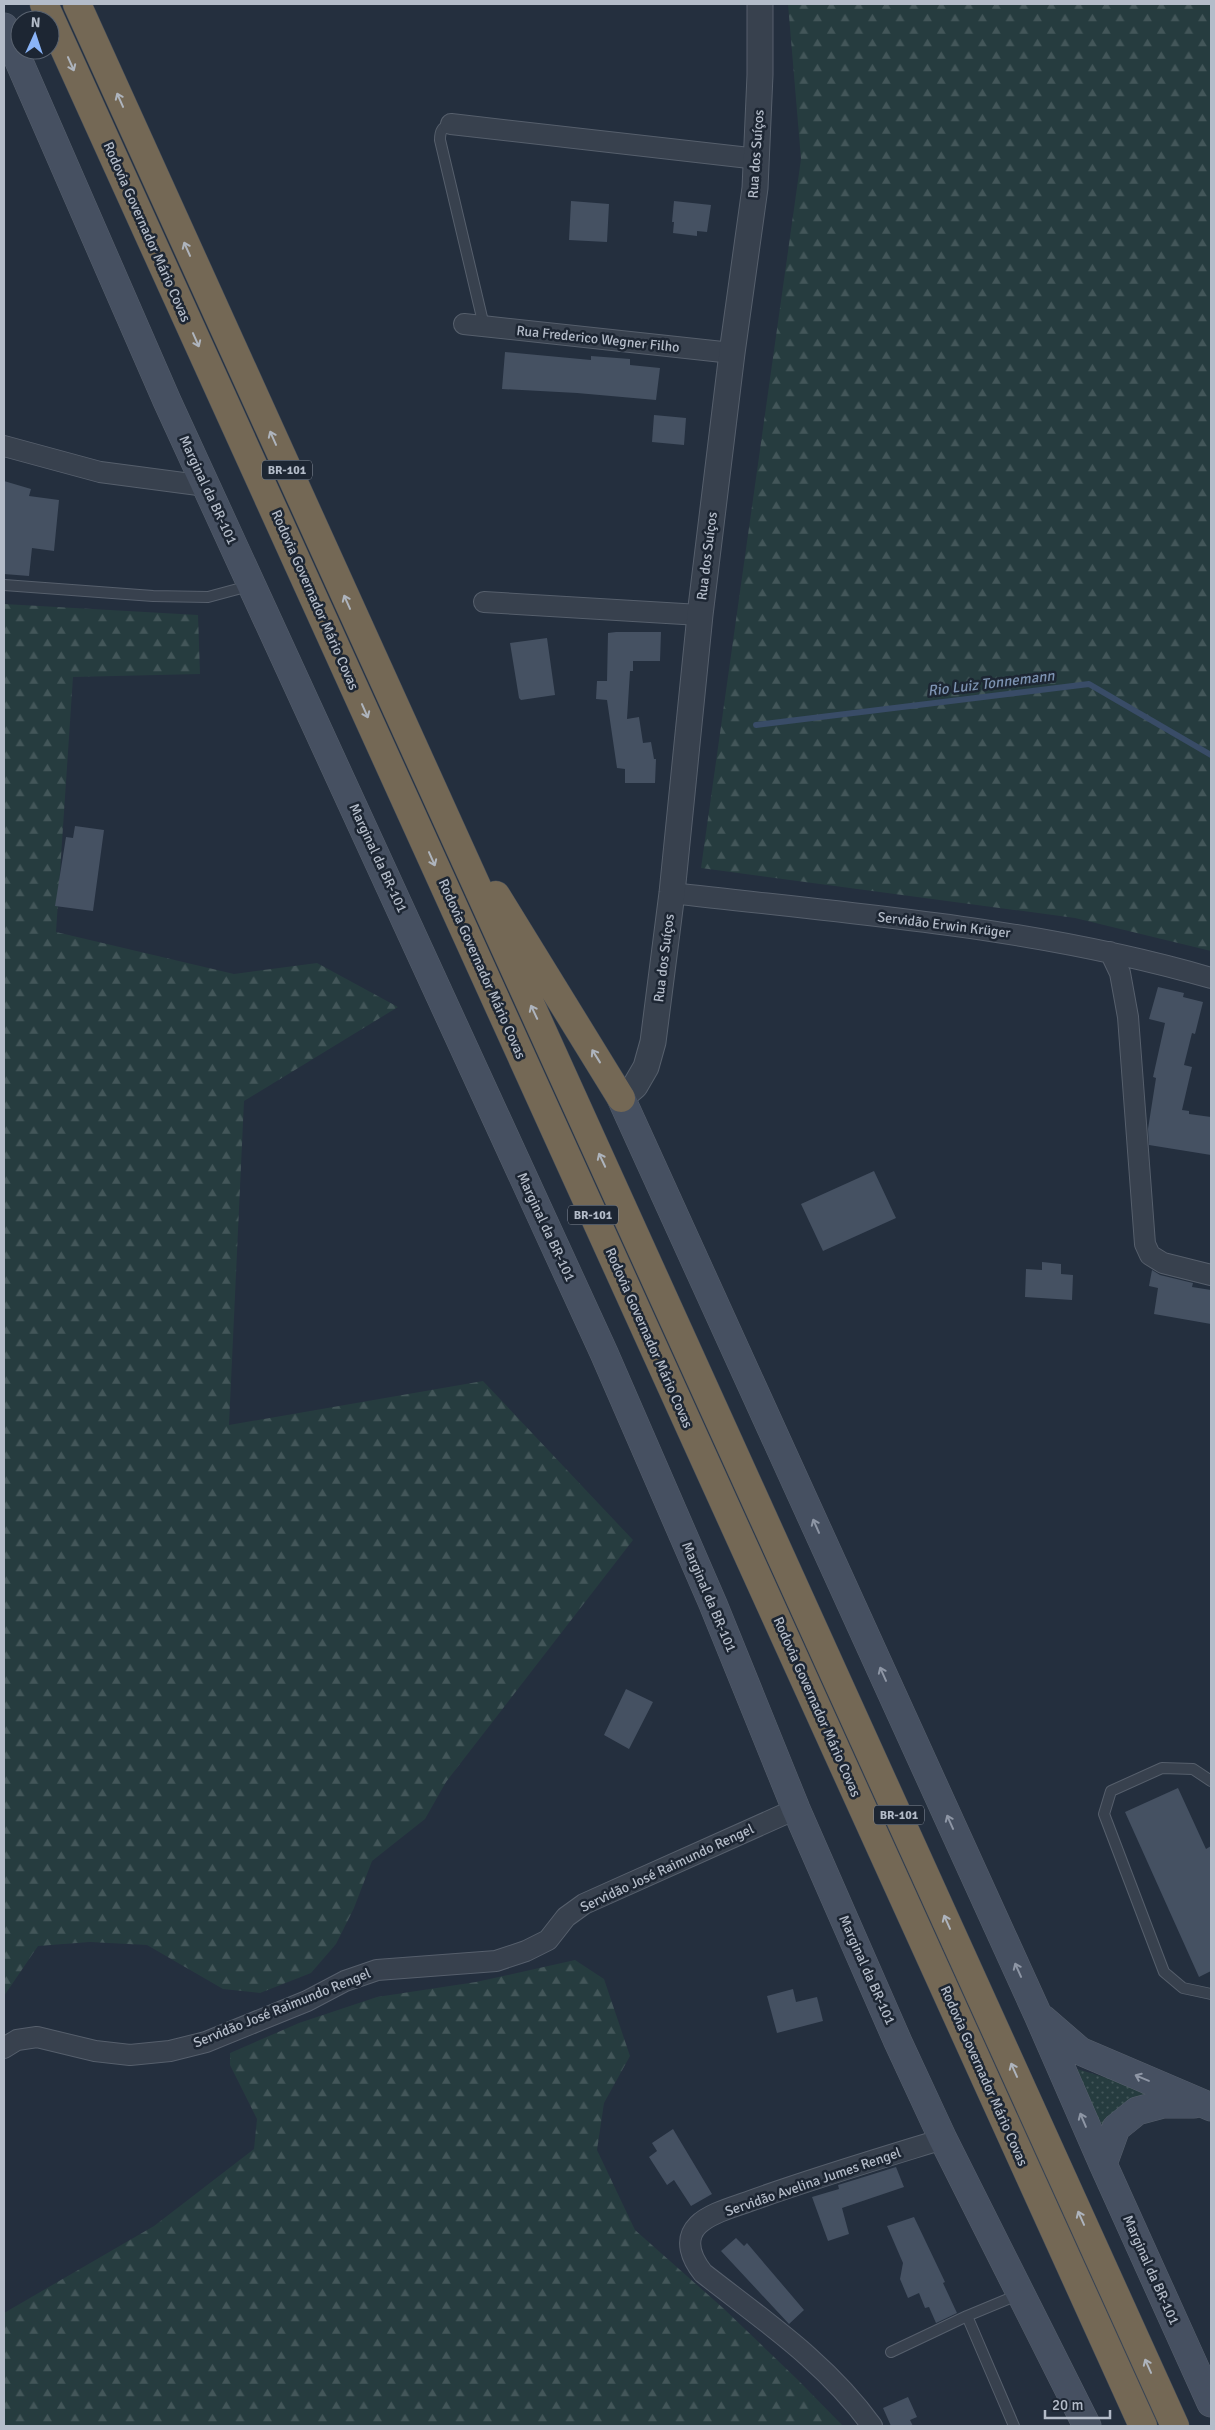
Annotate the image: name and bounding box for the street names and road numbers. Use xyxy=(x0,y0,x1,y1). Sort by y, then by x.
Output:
street label: Rua dos Suíços xyxy=(744,109,768,199)
street label: Rodovia Governador Mário Covas xyxy=(100,139,194,325)
street label: Rua Frederico Wegner Filho xyxy=(516,322,680,356)
street label: Marginal da BR-101 xyxy=(175,433,241,547)
road number: BR-101 xyxy=(262,460,312,480)
street label: Rodovia Governador Mário Covas xyxy=(268,507,362,693)
street label: Rua dos Suíços xyxy=(693,511,721,601)
street label: Marginal da BR-101 xyxy=(345,801,411,915)
street label: Rodovia Governador Mário Covas xyxy=(435,876,529,1062)
street label: Servidão Erwin Krüger xyxy=(876,908,1012,942)
street label: Rua dos Suíços xyxy=(650,913,678,1003)
street label: Marginal da BR-101 xyxy=(513,1170,579,1284)
road number: BR-101 xyxy=(568,1206,618,1224)
street label: Rodovia Governador Mário Covas xyxy=(602,1245,696,1431)
street label: Marginal da BR-101 xyxy=(678,1539,740,1655)
street label: Rodovia Governador Mário Covas xyxy=(770,1614,864,1800)
road number: BR-101 xyxy=(874,1806,924,1824)
street label: Servidão José Raimundo Rengel xyxy=(577,1820,757,1916)
street label: Marginal da BR-101 xyxy=(835,1912,899,2028)
street label: Servidão José Raimundo Rengel xyxy=(191,1965,373,2051)
street label: Rodovia Governador Mário Covas xyxy=(937,1983,1031,2169)
street label: Servidão Avelina Jumes Rengel xyxy=(723,2144,903,2220)
street label: Marginal da BR-101 xyxy=(1119,2212,1183,2328)

